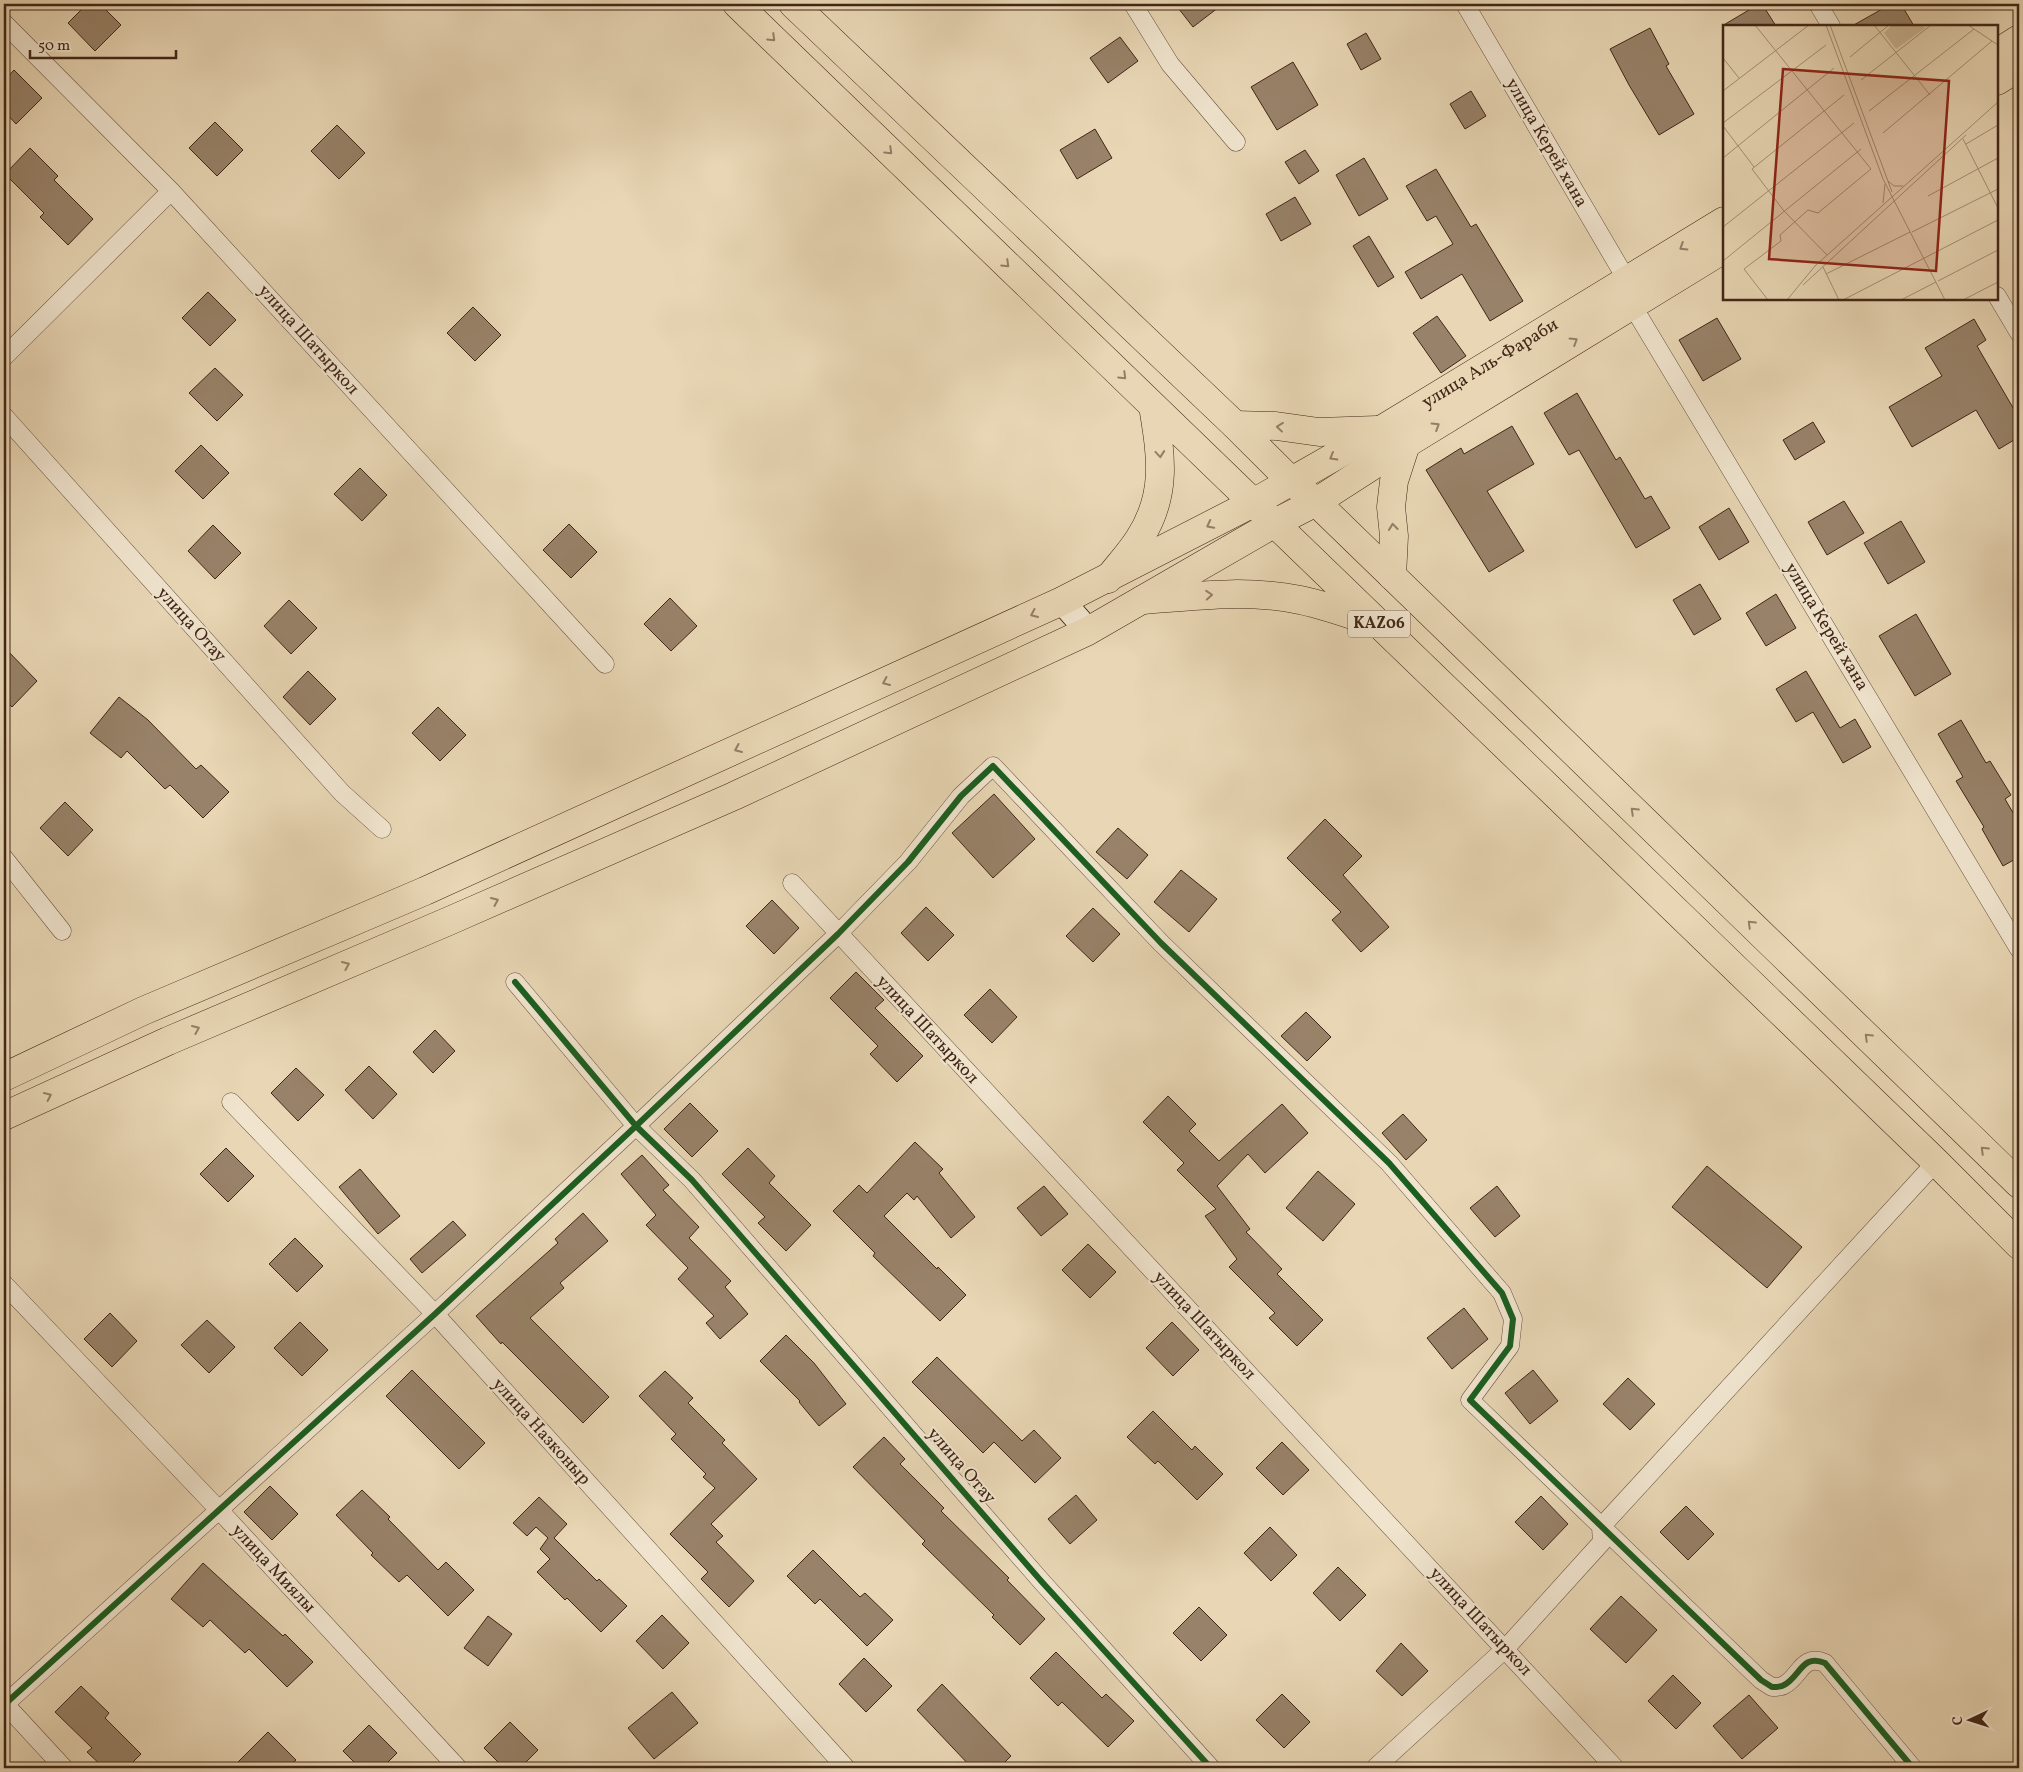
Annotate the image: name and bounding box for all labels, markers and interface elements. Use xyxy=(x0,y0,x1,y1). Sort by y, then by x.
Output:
inset map xyxy=(1723,25,1998,300)
scale bar xyxy=(30,28,176,60)
one-way arrow xyxy=(766,32,775,41)
text: 50 m xyxy=(38,36,70,57)
street label: улица Керей хана xyxy=(1499,74,1593,212)
one-way arrow xyxy=(883,145,892,154)
one-way arrow xyxy=(1679,241,1688,251)
one-way arrow xyxy=(1000,258,1009,267)
street label: улица Шатыркол xyxy=(252,279,365,401)
street label: улица Аль-Фараби xyxy=(1417,312,1563,415)
one-way arrow xyxy=(1569,337,1578,347)
one-way arrow xyxy=(1117,371,1126,380)
one-way arrow xyxy=(1275,422,1283,433)
one-way arrow xyxy=(1431,422,1440,432)
one-way arrow xyxy=(1154,450,1165,458)
one-way arrow xyxy=(1330,450,1339,460)
one-way arrow xyxy=(1206,519,1215,529)
one-way arrow xyxy=(1388,523,1399,531)
street label: улица Керей хана xyxy=(1778,558,1874,696)
street label: улица Отау xyxy=(150,582,232,668)
one-way arrow xyxy=(1205,590,1213,601)
one-way arrow xyxy=(1030,608,1039,619)
road number: KАZ06 xyxy=(1348,610,1410,638)
one-way arrow xyxy=(882,675,891,686)
one-way arrow xyxy=(734,743,743,753)
one-way arrow xyxy=(1631,807,1640,816)
one-way arrow xyxy=(490,897,499,908)
one-way arrow xyxy=(1748,920,1757,929)
one-way arrow xyxy=(341,961,349,971)
street label: улица Шатыркол xyxy=(870,970,984,1090)
one-way arrow xyxy=(191,1024,200,1035)
one-way arrow xyxy=(1864,1034,1873,1043)
one-way arrow xyxy=(43,1092,52,1102)
one-way arrow xyxy=(1981,1147,1990,1156)
street label: улица Шатыркол xyxy=(1147,1266,1261,1386)
street label: улица Назконыр xyxy=(486,1373,596,1491)
street label: улица Отау xyxy=(921,1422,1001,1510)
street label: улица Миялы xyxy=(225,1519,321,1619)
street label: улица Шатыркол xyxy=(1423,1562,1537,1682)
north arrow xyxy=(1946,1694,1996,1744)
text: С xyxy=(1949,1716,1968,1726)

